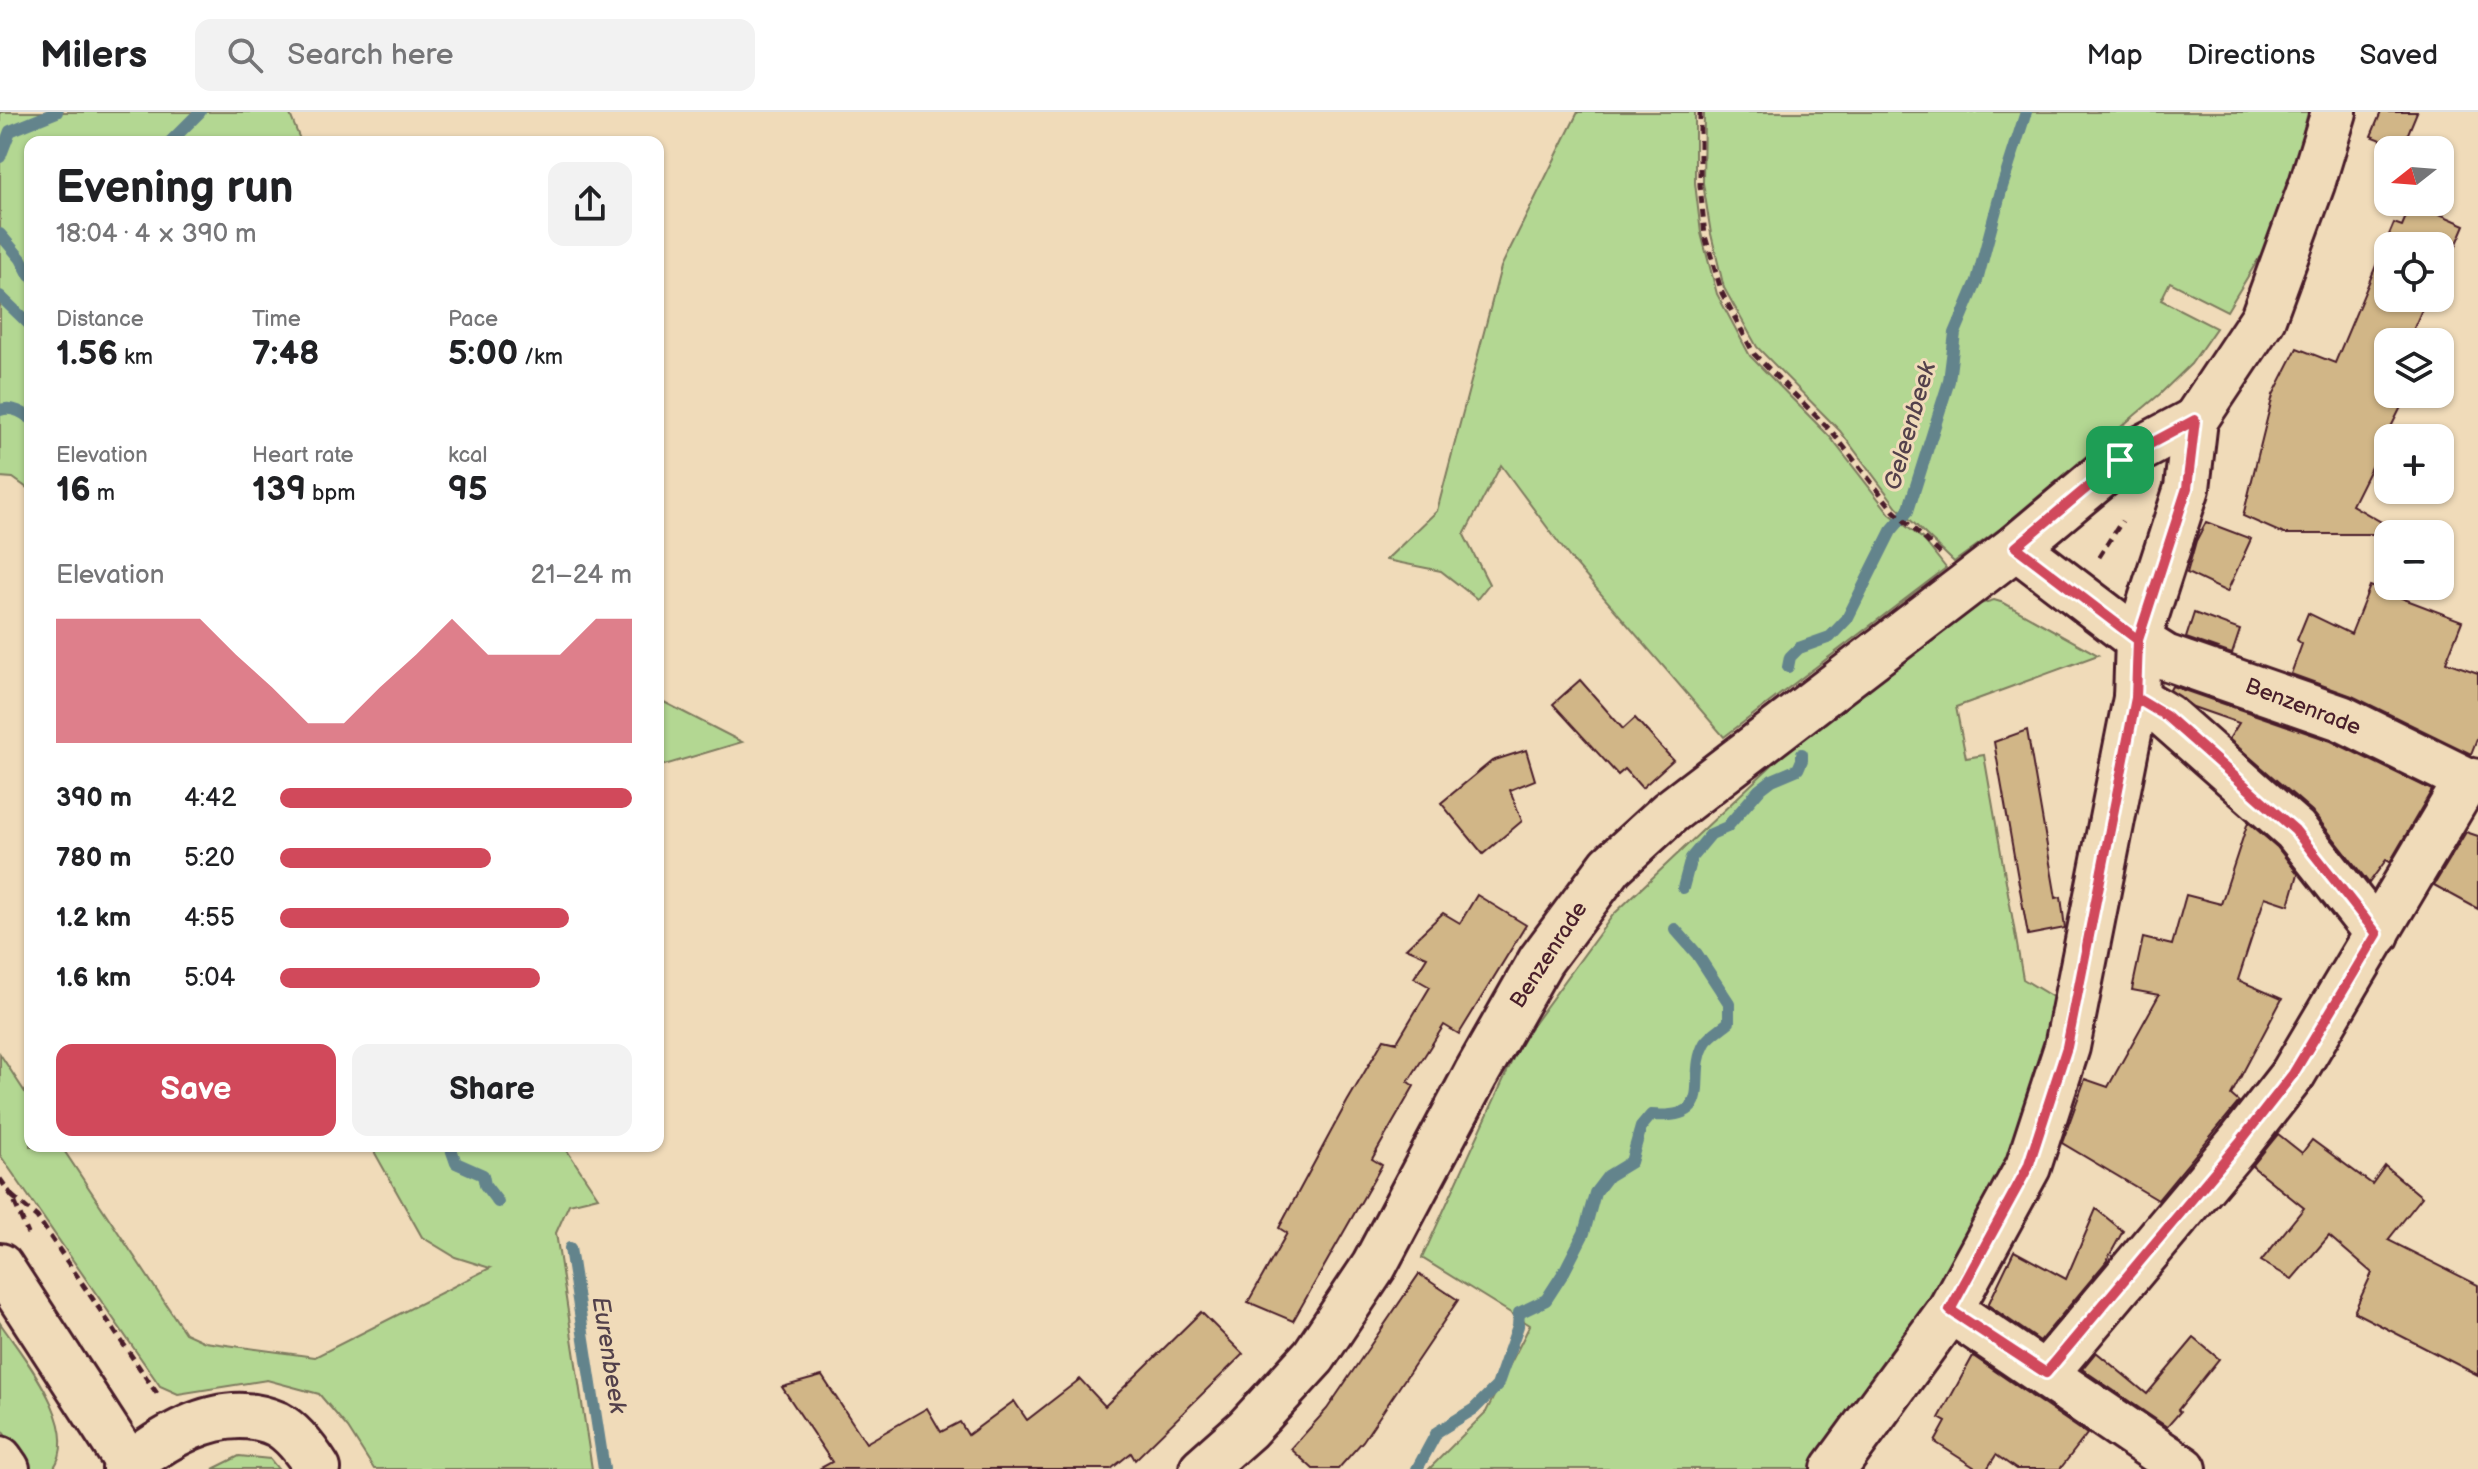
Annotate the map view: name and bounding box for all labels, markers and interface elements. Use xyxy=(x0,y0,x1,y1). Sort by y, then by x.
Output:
search box xyxy=(195,19,755,91)
text: Milers xyxy=(40,33,147,78)
icon: search xyxy=(223,33,267,77)
text: Search here xyxy=(287,37,454,73)
text: Map xyxy=(2086,39,2143,72)
text: Directions xyxy=(2187,39,2315,72)
text: Saved xyxy=(2359,39,2438,72)
north arrow xyxy=(2374,136,2454,216)
map controls xyxy=(2374,136,2454,600)
text: Evening run xyxy=(56,162,293,215)
button: share xyxy=(548,162,632,246)
text: 18:04 · 4 × 390 m xyxy=(56,219,257,250)
button: locate xyxy=(2374,232,2454,312)
text: Distance xyxy=(56,306,144,333)
text: Time xyxy=(252,306,301,333)
text: Pace xyxy=(448,306,498,333)
button: layers xyxy=(2374,328,2454,408)
text: 1.56 xyxy=(56,333,118,374)
text: 7:48 xyxy=(252,333,319,374)
text: 5:00 xyxy=(448,333,518,374)
text: km xyxy=(118,344,153,371)
text: /km xyxy=(518,344,563,371)
water label: Geleenbeek xyxy=(1878,357,1942,493)
button: + xyxy=(2374,424,2454,504)
pin xyxy=(2086,426,2154,494)
icon: arrive xyxy=(2098,438,2142,482)
text: Elevation xyxy=(56,442,148,469)
text: Heart rate xyxy=(252,442,354,469)
text: kcal xyxy=(448,442,487,469)
text: 16 xyxy=(56,469,91,510)
text: 139 xyxy=(252,469,306,510)
text: 95 xyxy=(448,469,488,510)
text: m xyxy=(91,480,115,507)
text: bpm xyxy=(306,480,355,507)
button: − xyxy=(2374,520,2454,600)
text: Elevation xyxy=(56,560,164,591)
text: 21–24 m xyxy=(531,560,632,591)
street label: Benzenrade xyxy=(2241,673,2365,741)
text: 390 m xyxy=(56,783,132,814)
text: 4:42 xyxy=(184,783,236,814)
text: 780 m xyxy=(56,843,131,874)
text: 5:20 xyxy=(184,843,235,874)
street label: Benzenrade xyxy=(1505,897,1593,1013)
text: 1.2 km xyxy=(56,903,131,934)
text: 4:55 xyxy=(184,903,235,934)
text: 1.6 km xyxy=(56,963,131,994)
text: 5:04 xyxy=(184,963,235,994)
button: Save xyxy=(56,1044,336,1136)
button: Share xyxy=(352,1044,632,1136)
water label: Eurenbeek xyxy=(585,1295,633,1417)

